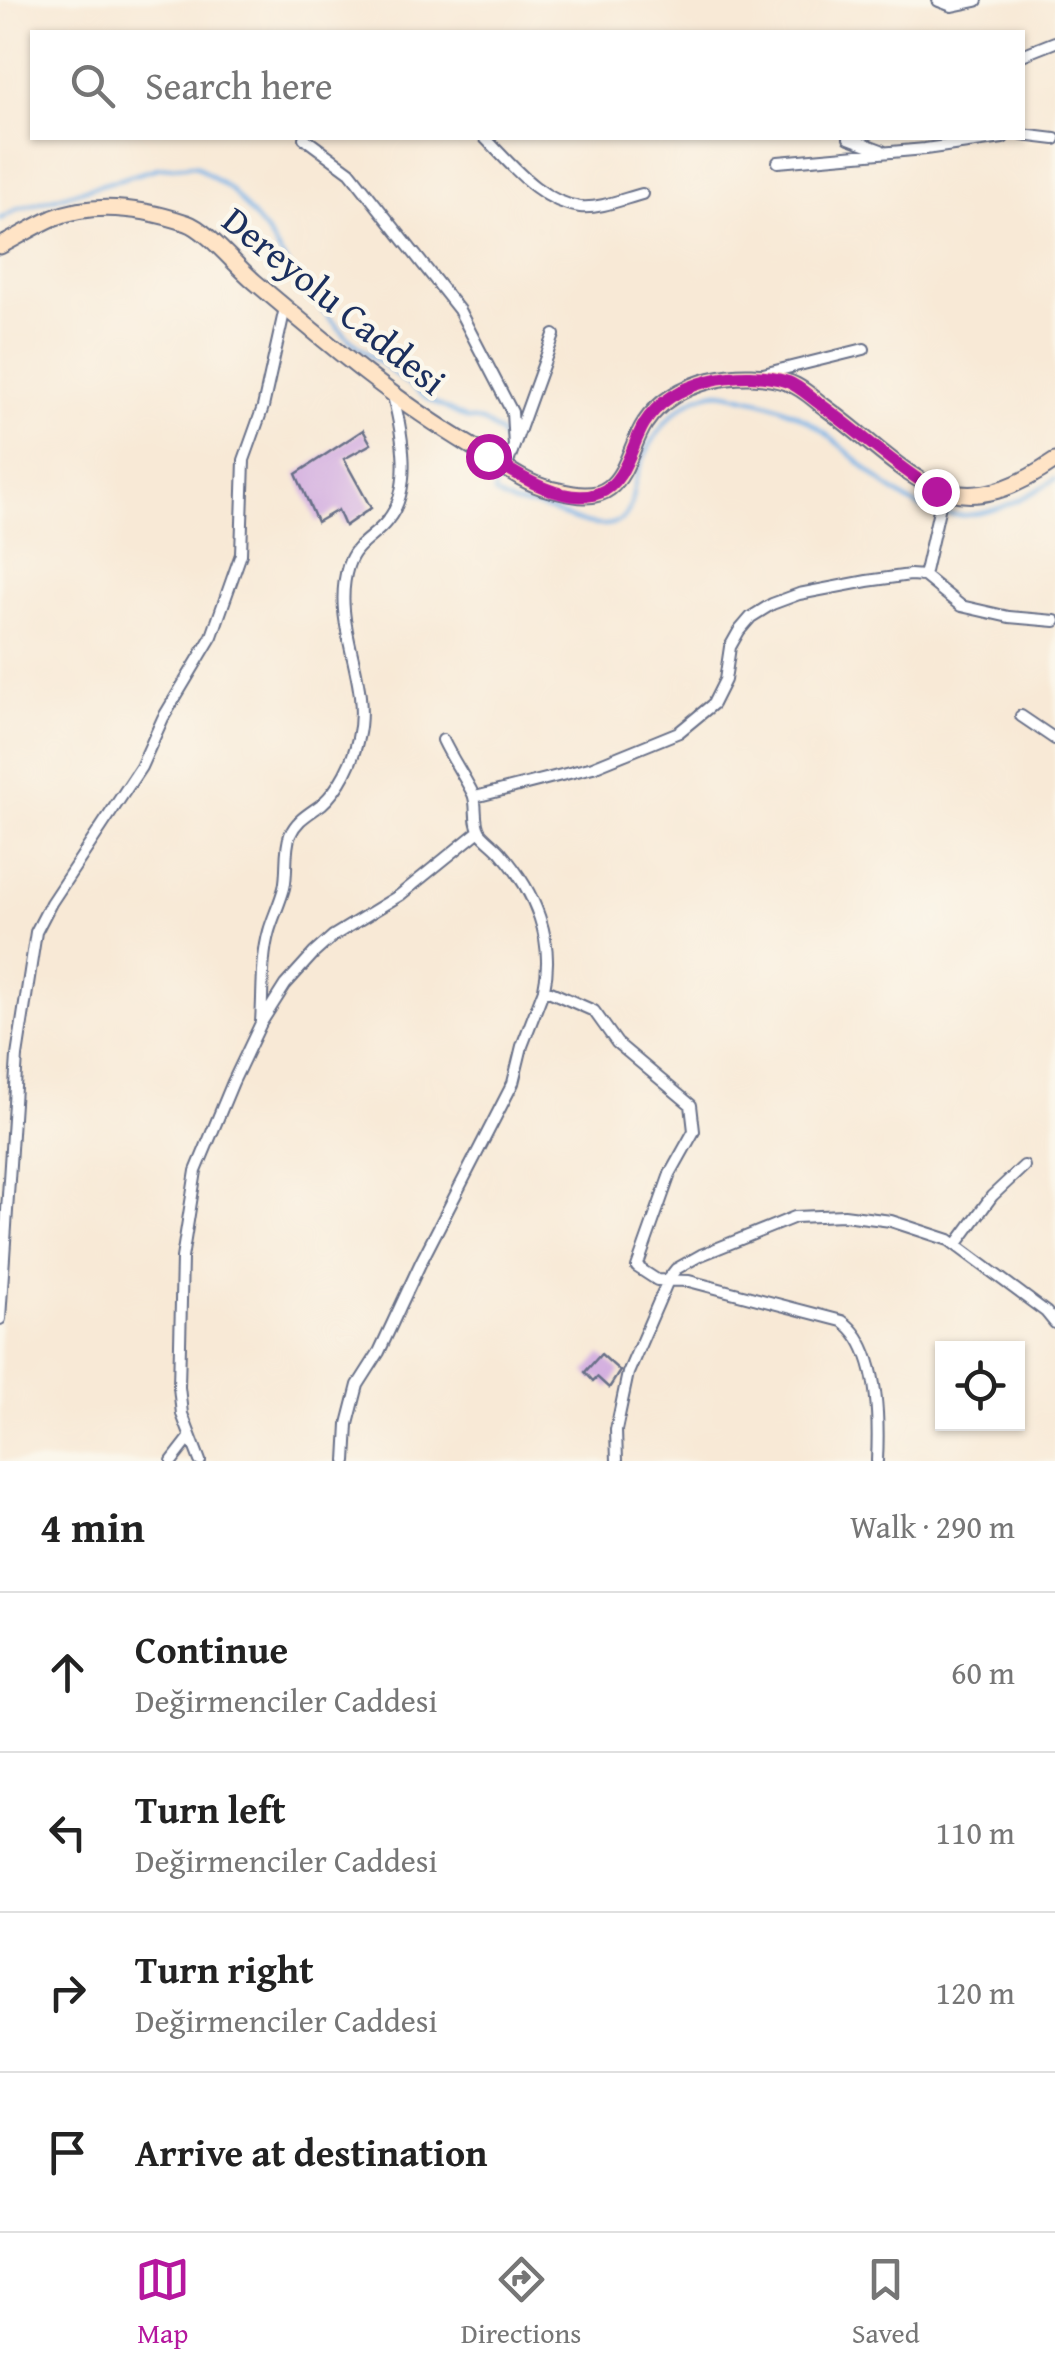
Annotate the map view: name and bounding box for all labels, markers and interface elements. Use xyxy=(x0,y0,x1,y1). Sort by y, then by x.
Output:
search box xyxy=(30,30,1025,140)
text: Search here xyxy=(145,57,333,113)
icon: search xyxy=(65,58,120,113)
street label: Dereyolu Caddesi xyxy=(211,192,459,408)
route start xyxy=(466,434,512,480)
route end xyxy=(914,469,960,515)
map controls xyxy=(935,1341,1025,1431)
button: locate xyxy=(935,1341,1025,1431)
text: 4 min xyxy=(40,1496,145,1557)
text: Walk · 290 m xyxy=(850,1503,1015,1550)
text: Continue xyxy=(135,1621,288,1677)
icon: ahead xyxy=(40,1645,95,1700)
text: 60 m xyxy=(951,1649,1015,1696)
text: Değirmenciler Caddesi xyxy=(135,1677,437,1724)
text: Turn left xyxy=(135,1781,286,1837)
icon: left xyxy=(40,1805,95,1860)
text: 110 m xyxy=(936,1809,1015,1856)
text: Değirmenciler Caddesi xyxy=(135,1837,437,1884)
text: Turn right xyxy=(135,1941,314,1997)
icon: right xyxy=(40,1965,95,2020)
text: 120 m xyxy=(936,1969,1015,2016)
text: Değirmenciler Caddesi xyxy=(135,1997,437,2044)
text: Arrive at destination xyxy=(135,2124,488,2180)
icon: arrive xyxy=(40,2125,95,2180)
tab: Map xyxy=(135,2252,190,2353)
tab: Directions xyxy=(461,2252,581,2353)
tab: Saved xyxy=(852,2252,920,2353)

